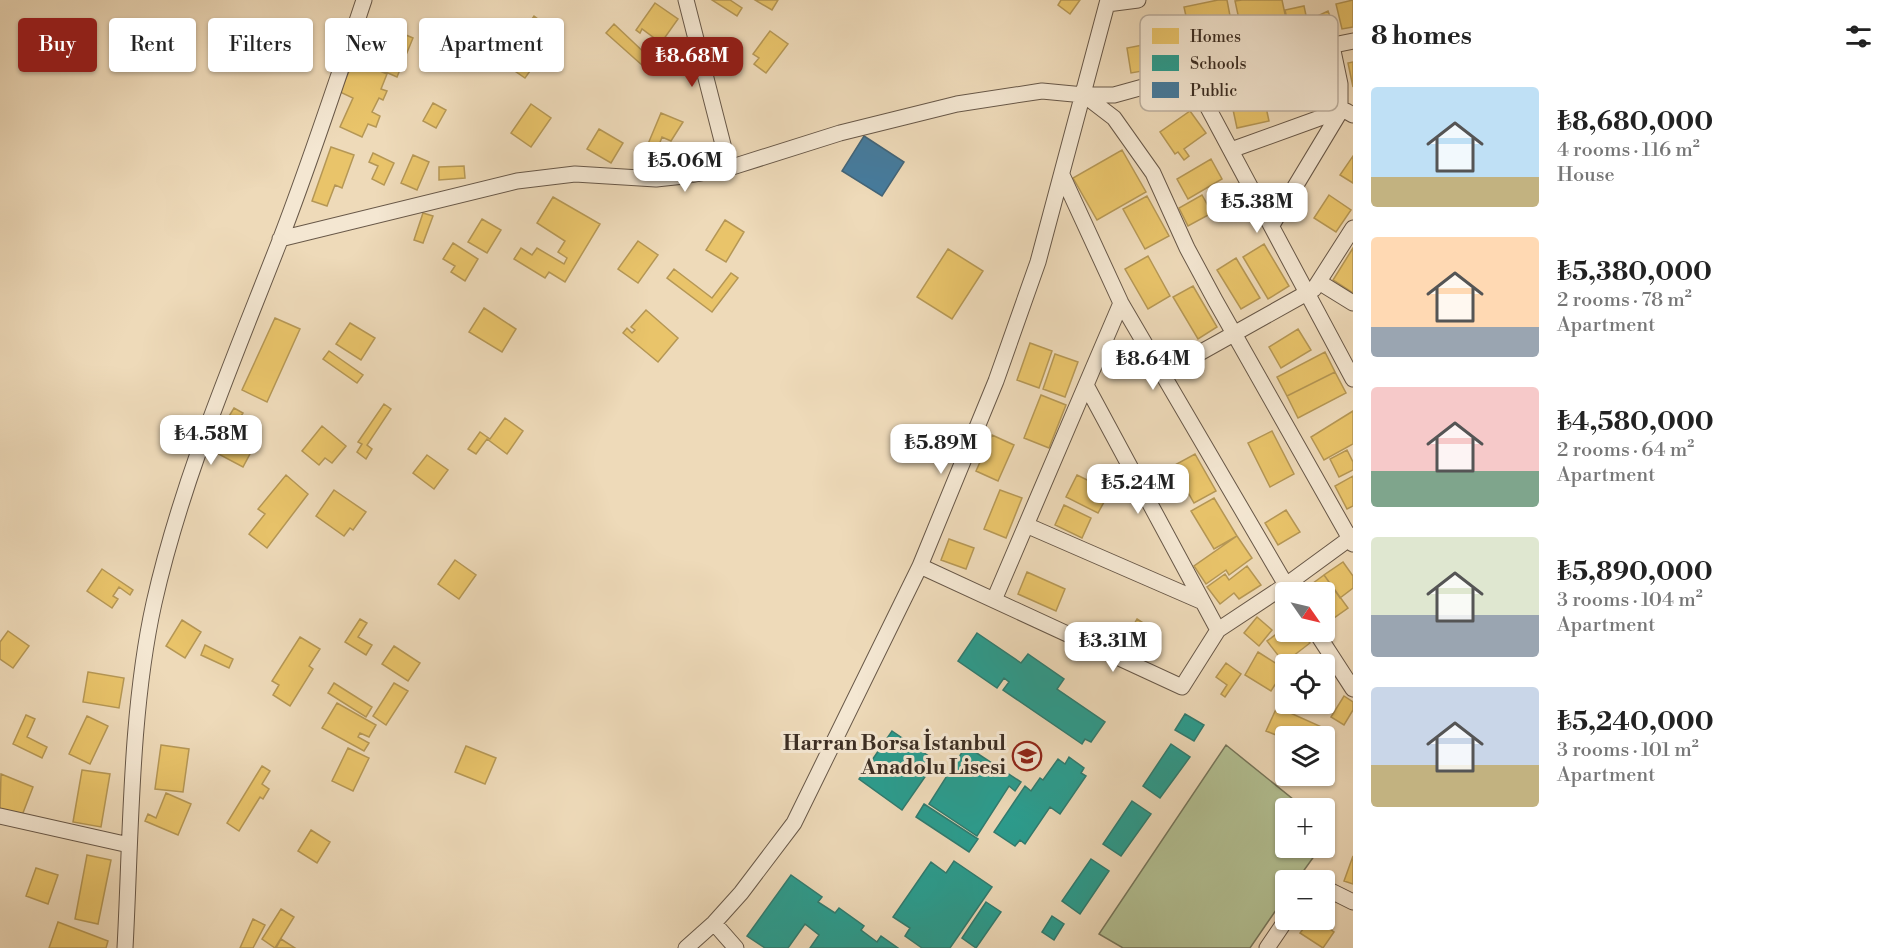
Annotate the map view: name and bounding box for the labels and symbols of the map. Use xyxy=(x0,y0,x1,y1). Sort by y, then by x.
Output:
legend xyxy=(1140,15,1338,111)
text: Homes xyxy=(1190,27,1241,47)
pin: ₺8.68M xyxy=(643,37,741,88)
text: Schools xyxy=(1190,54,1246,74)
text: Public xyxy=(1190,81,1237,101)
pin: ₺5.06M xyxy=(636,142,734,193)
pin: ₺5.38M xyxy=(1208,183,1306,234)
pin: ₺8.64M xyxy=(1104,340,1202,391)
pin: ₺4.58M xyxy=(162,415,260,466)
pin: ₺5.89M xyxy=(892,424,990,475)
pin: ₺5.24M xyxy=(1089,464,1187,515)
north arrow xyxy=(1275,582,1335,642)
pin: ₺3.31M xyxy=(1064,622,1162,673)
place label: Harran Borsa İstanbul Anadolu Lisesi xyxy=(783,728,1006,781)
school or university icon: Harran Borsa İstanbul Anadolu Lisesi xyxy=(1011,740,1043,772)

